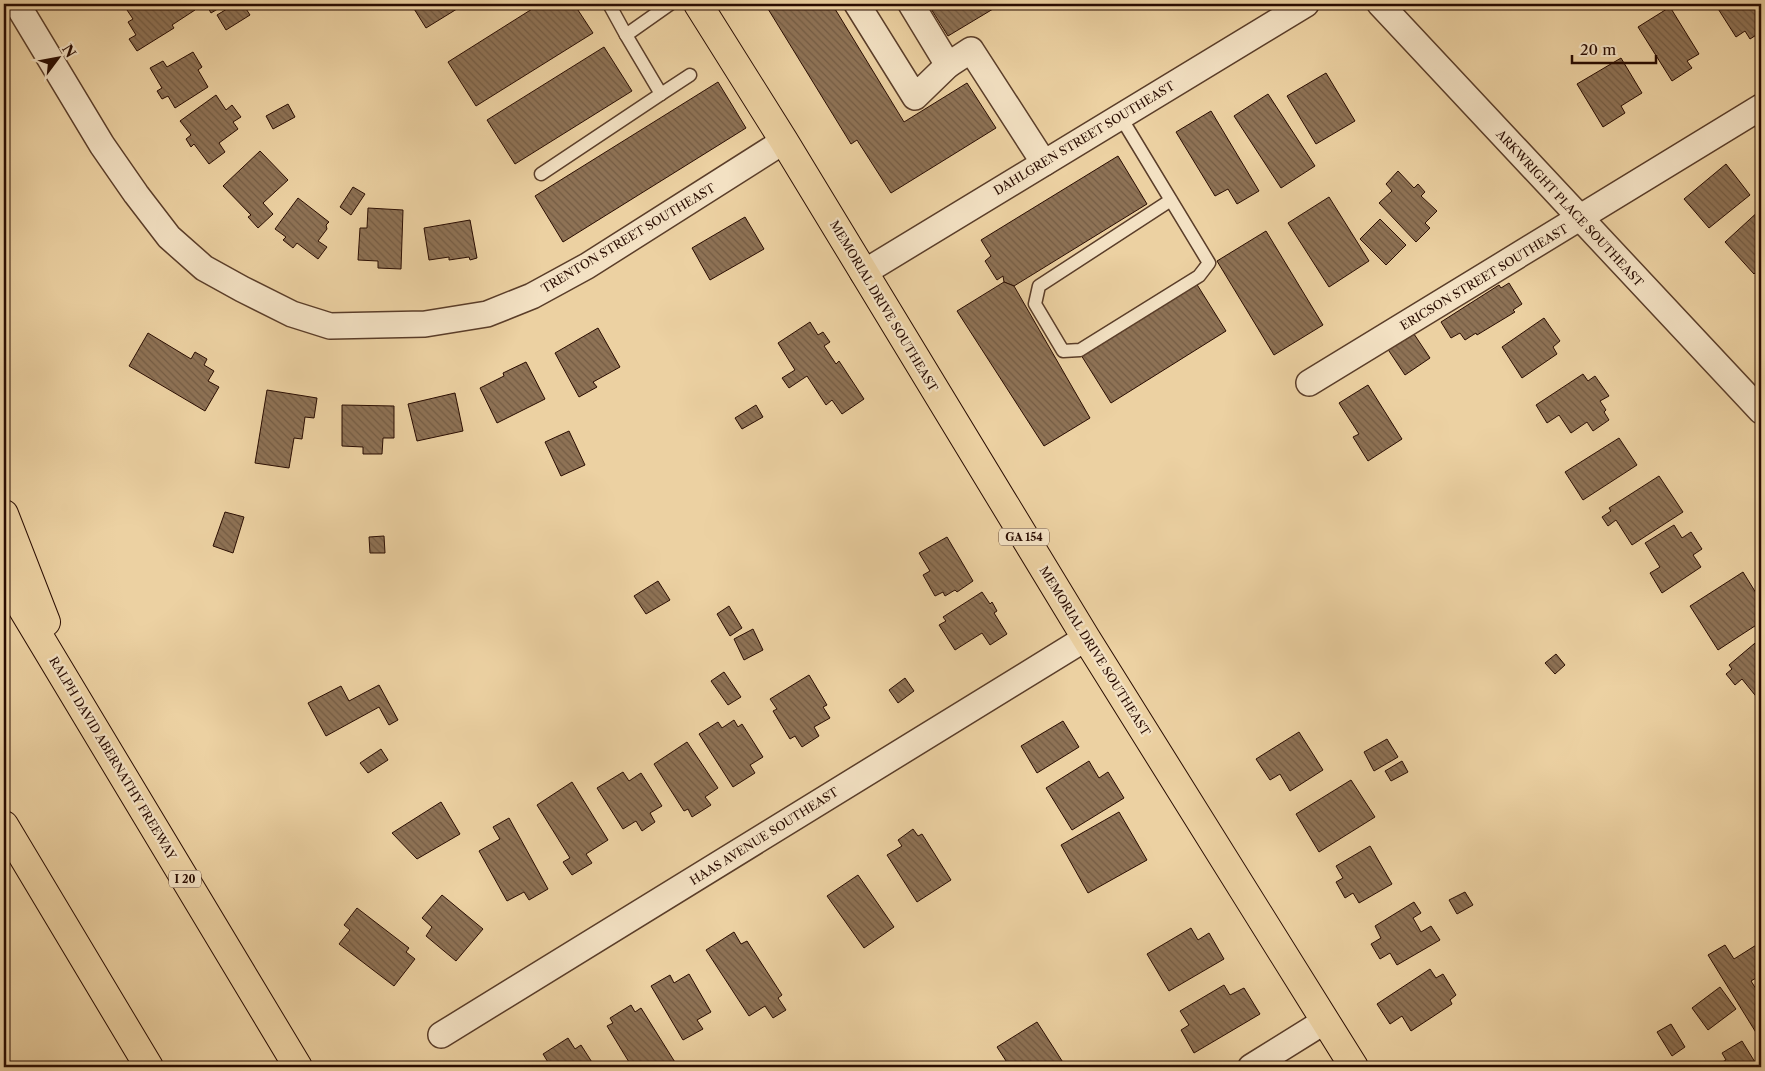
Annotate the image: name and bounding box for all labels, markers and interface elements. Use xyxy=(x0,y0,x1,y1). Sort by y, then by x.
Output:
north arrow xyxy=(32,32,82,82)
scale bar xyxy=(1572,32,1656,64)
text: 20 m xyxy=(1580,40,1616,59)
text: N xyxy=(58,41,80,61)
street label: DAHLGREN STREET SOUTHEAST xyxy=(991,78,1177,198)
street label: ARKWRIGHT PLACE SOUTHEAST xyxy=(1493,126,1647,290)
street label: TRENTON STREET SOUTHEAST xyxy=(538,180,718,296)
street label: MEMORIAL DRIVE SOUTHEAST xyxy=(827,218,941,394)
street label: ERICSON STREET SOUTHEAST xyxy=(1397,221,1571,333)
road number: GA 154 xyxy=(999,528,1049,546)
street label: MEMORIAL DRIVE SOUTHEAST xyxy=(1036,563,1154,739)
street label: RALPH DAVID ABERNATHY FREEWAY xyxy=(46,654,180,863)
street label: HAAS AVENUE SOUTHEAST xyxy=(687,784,841,888)
road number: I 20 xyxy=(169,871,201,888)

